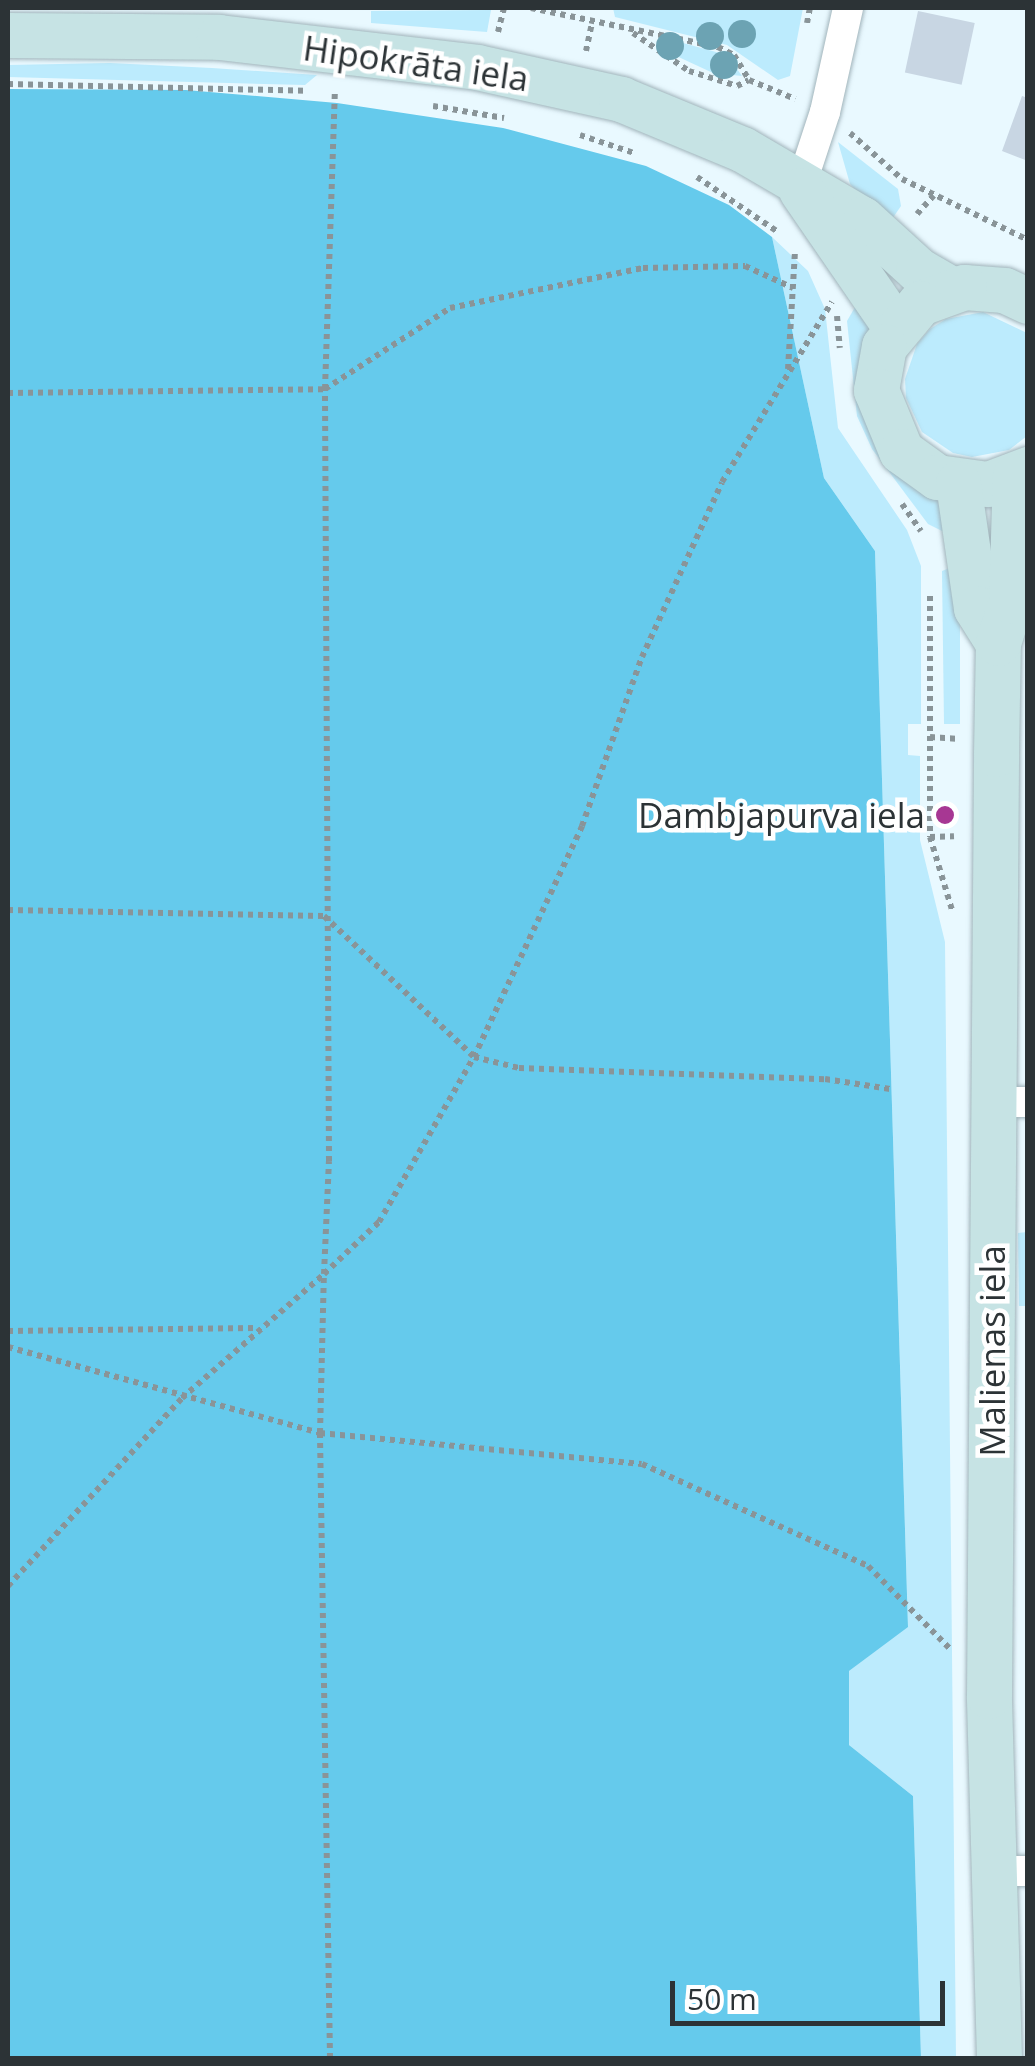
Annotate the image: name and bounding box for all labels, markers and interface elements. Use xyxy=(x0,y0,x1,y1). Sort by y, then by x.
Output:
street label: Hipokrāta iela xyxy=(301,26,531,100)
place label: Dambjapurva iela xyxy=(638,794,925,836)
marker: Dambjapurva iela xyxy=(934,804,956,826)
street label: Malienas iela xyxy=(971,1245,1013,1457)
scale bar xyxy=(675,1961,950,2023)
text: 50 m xyxy=(687,1978,757,2019)

